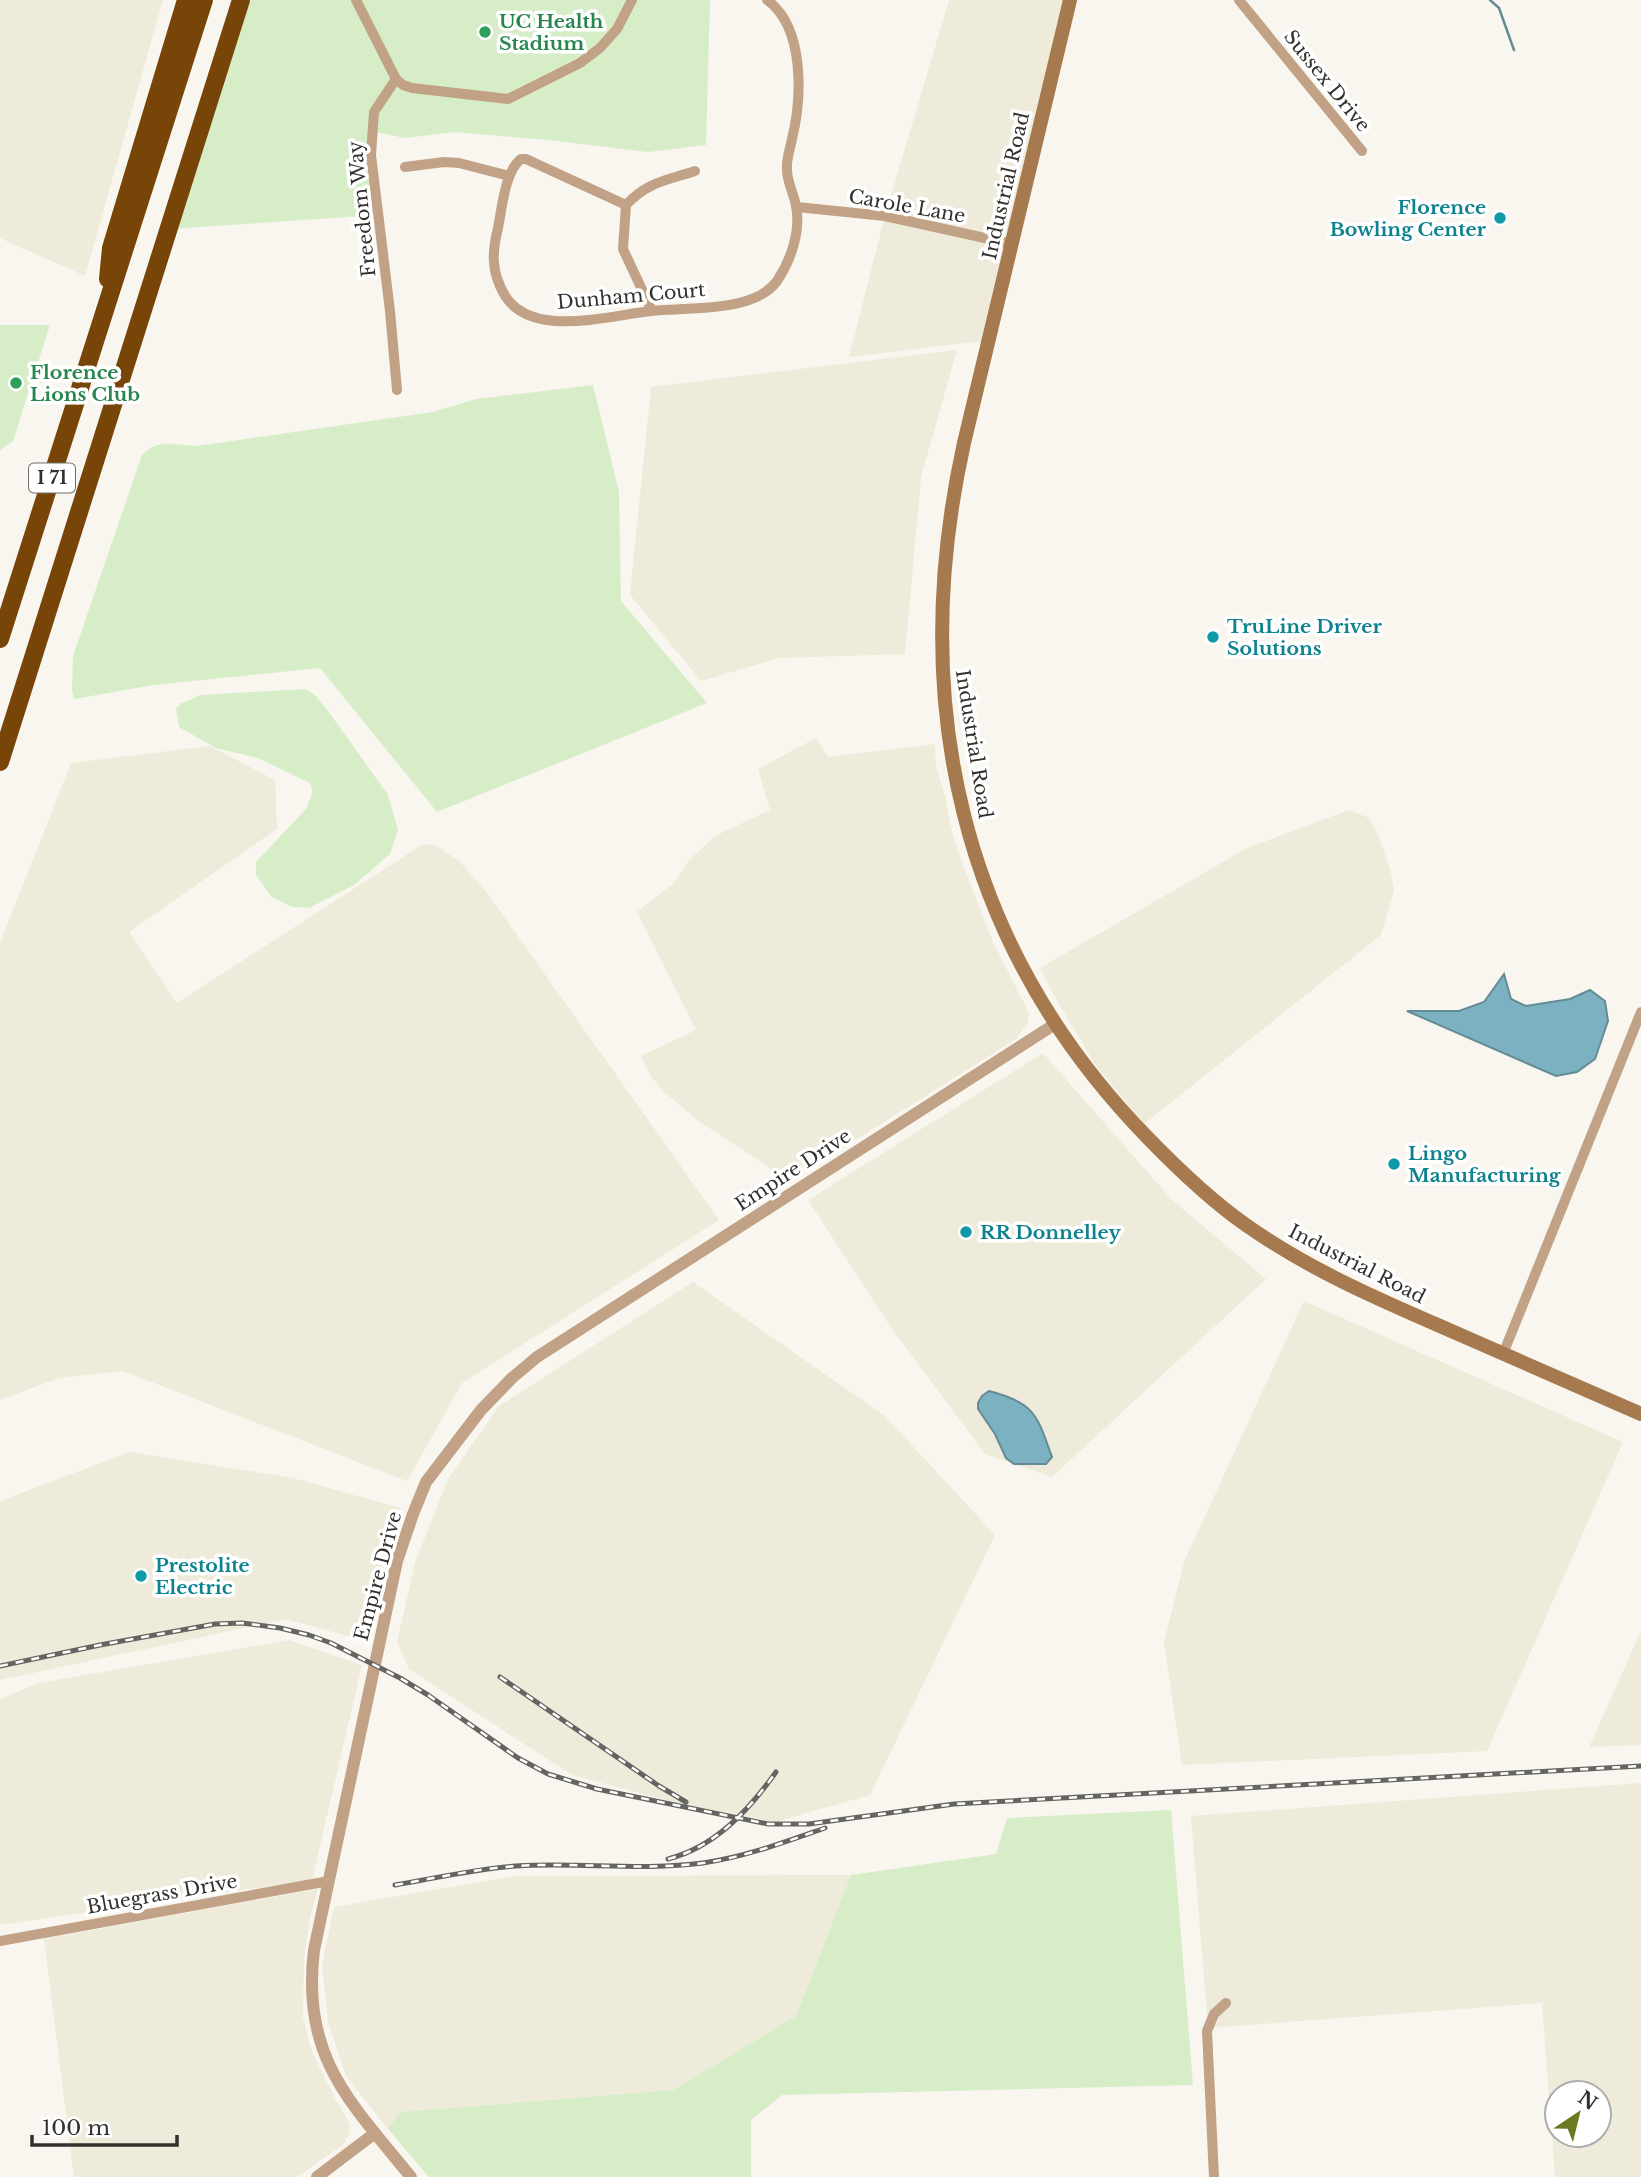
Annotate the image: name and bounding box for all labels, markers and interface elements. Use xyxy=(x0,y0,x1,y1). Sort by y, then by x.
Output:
place label: UC Health Stadium xyxy=(499,10,604,55)
marker: UC Health Stadium xyxy=(477,24,493,40)
street label: Sussex Drive xyxy=(1279,26,1375,136)
street label: Industrial Road xyxy=(978,110,1034,262)
street label: Freedom Way xyxy=(343,140,381,278)
street label: Carole Lane xyxy=(847,184,967,228)
place label: Florence Bowling Center xyxy=(1330,196,1487,241)
marker: Florence Bowling Center xyxy=(1492,210,1508,226)
street label: Dunham Court xyxy=(556,278,707,314)
place label: Florence Lions Club xyxy=(30,361,140,406)
marker: Florence Lions Club xyxy=(8,375,24,391)
road number: I 71 xyxy=(29,464,75,492)
place label: TruLine Driver Solutions xyxy=(1227,615,1382,660)
marker: TruLine Driver Solutions xyxy=(1205,629,1221,645)
street label: Industrial Road xyxy=(951,668,997,820)
street label: Empire Drive xyxy=(731,1124,855,1216)
place label: Lingo Manufacturing xyxy=(1408,1142,1562,1187)
marker: Lingo Manufacturing xyxy=(1386,1156,1402,1172)
street label: Industrial Road xyxy=(1285,1220,1429,1309)
place label: RR Donnelley xyxy=(980,1221,1121,1244)
marker: RR Donnelley xyxy=(958,1224,974,1240)
street label: Empire Drive xyxy=(350,1509,406,1643)
place label: Prestolite Electric xyxy=(155,1554,250,1599)
marker: Prestolite Electric xyxy=(133,1568,149,1584)
street label: Bluegrass Drive xyxy=(85,1869,239,1919)
north arrow xyxy=(1543,2079,1613,2149)
text: N xyxy=(1574,2086,1601,2115)
scale bar xyxy=(32,2104,177,2148)
text: 100 m xyxy=(42,2115,110,2141)

